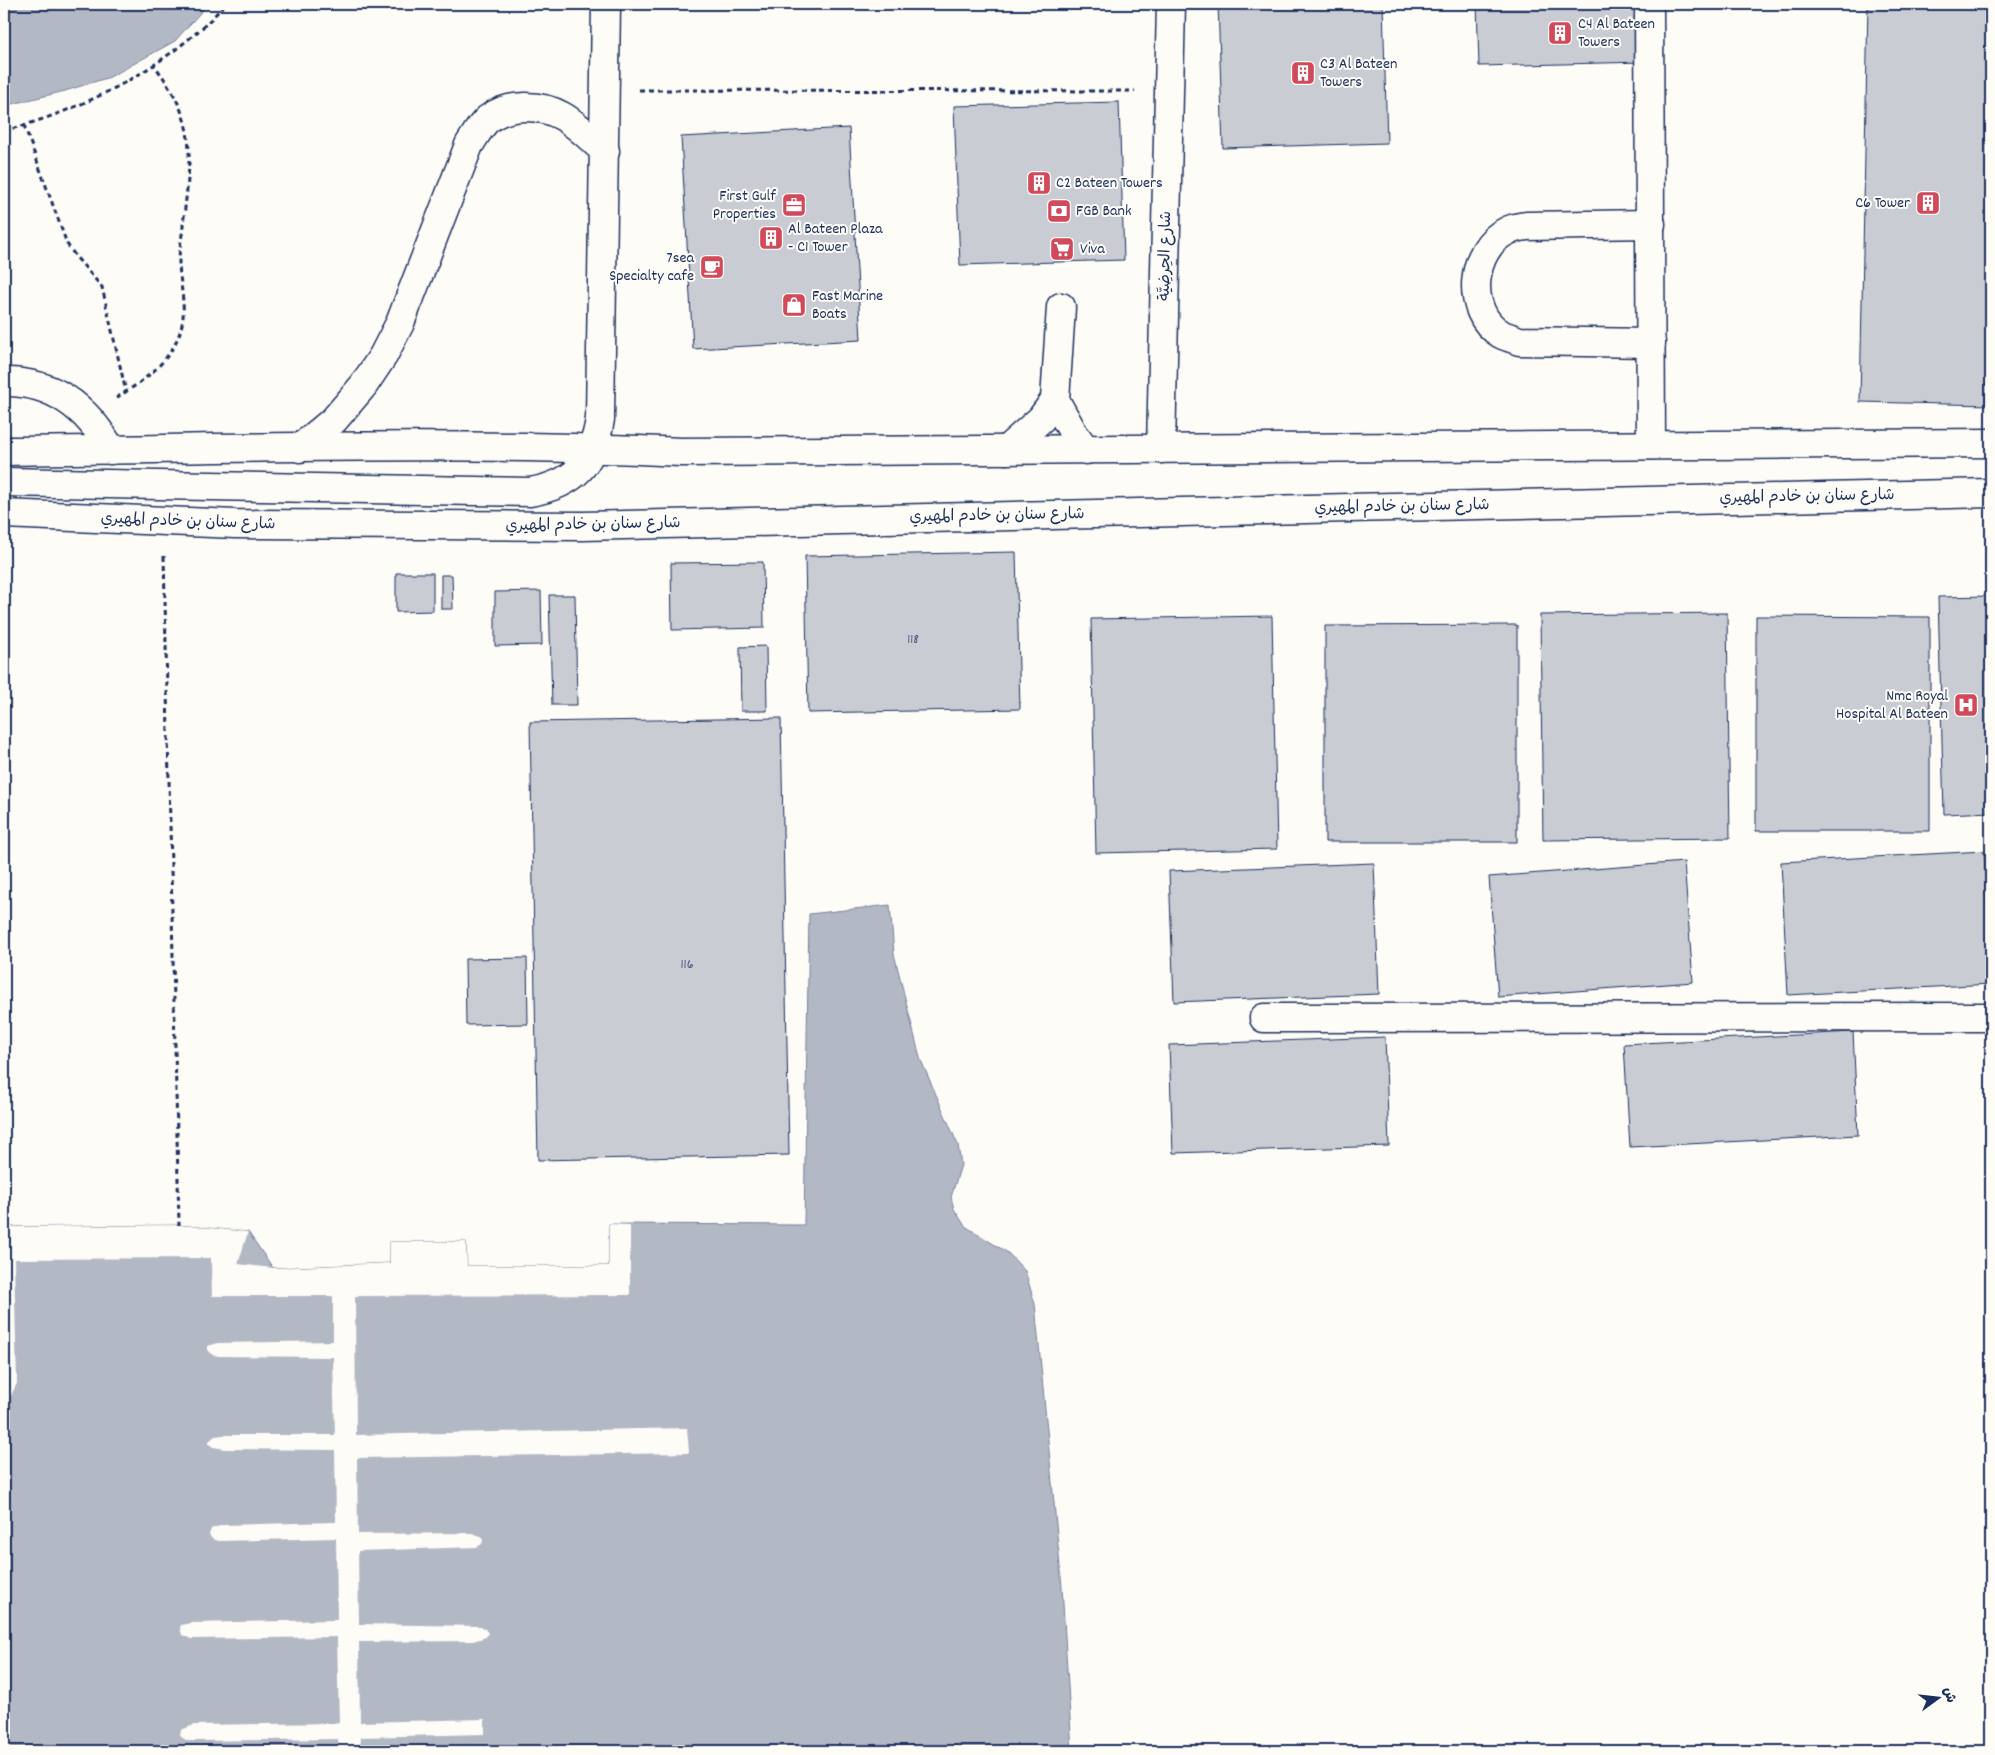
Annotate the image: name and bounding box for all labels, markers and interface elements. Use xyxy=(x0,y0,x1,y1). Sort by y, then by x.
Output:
place label: C4 Al Bateen Towers xyxy=(1578,13,1655,54)
building icon: C4 Al Bateen Towers xyxy=(1547,20,1573,46)
place label: C3 Al Bateen Towers xyxy=(1320,53,1397,94)
building icon: C3 Al Bateen Towers xyxy=(1290,60,1316,86)
building icon: C2 Bateen Towers xyxy=(1026,170,1052,196)
place label: C2 Bateen Towers xyxy=(1056,172,1163,195)
place label: First Gulf Properties xyxy=(713,185,776,226)
building icon: C6 Tower xyxy=(1915,190,1941,216)
office icon: First Gulf Properties xyxy=(781,192,807,218)
place label: C6 Tower xyxy=(1855,192,1910,215)
bank icon: FGB Bank xyxy=(1046,198,1072,224)
place label: FGB Bank xyxy=(1076,200,1132,223)
street label: شارع الحِرضِيَّة xyxy=(1154,211,1178,301)
place label: Al Bateen Plaza - C1 Tower xyxy=(788,218,883,259)
building icon: Al Bateen Plaza - C1 Tower xyxy=(758,225,784,251)
supermarket icon: Viva xyxy=(1049,236,1075,262)
place label: Viva xyxy=(1080,238,1105,261)
place label: 7sea Specialty cafe xyxy=(609,247,694,288)
cafe icon: 7sea Specialty cafe xyxy=(699,254,725,280)
place label: Fast Marine Boats xyxy=(812,285,883,326)
shop icon: Fast Marine Boats xyxy=(781,292,807,318)
street label: شارع سنان بن خادم المهيري xyxy=(1719,484,1895,510)
street label: شارع سنان بن خادم المهيري xyxy=(1314,494,1490,520)
street label: شارع سنان بن خادم المهيري xyxy=(909,503,1085,529)
street label: شارع سنان بن خادم المهيري xyxy=(100,507,276,537)
street label: شارع سنان بن خادم المهيري xyxy=(505,512,681,538)
house number: 118 xyxy=(907,630,919,650)
place label: Nmc Royal Hospital Al Bateen xyxy=(1836,685,1948,726)
hospital icon: Nmc Royal Hospital Al Bateen xyxy=(1953,692,1979,718)
house number: 116 xyxy=(681,955,694,975)
north arrow xyxy=(1912,1672,1962,1722)
text: ش xyxy=(1937,1685,1960,1705)

